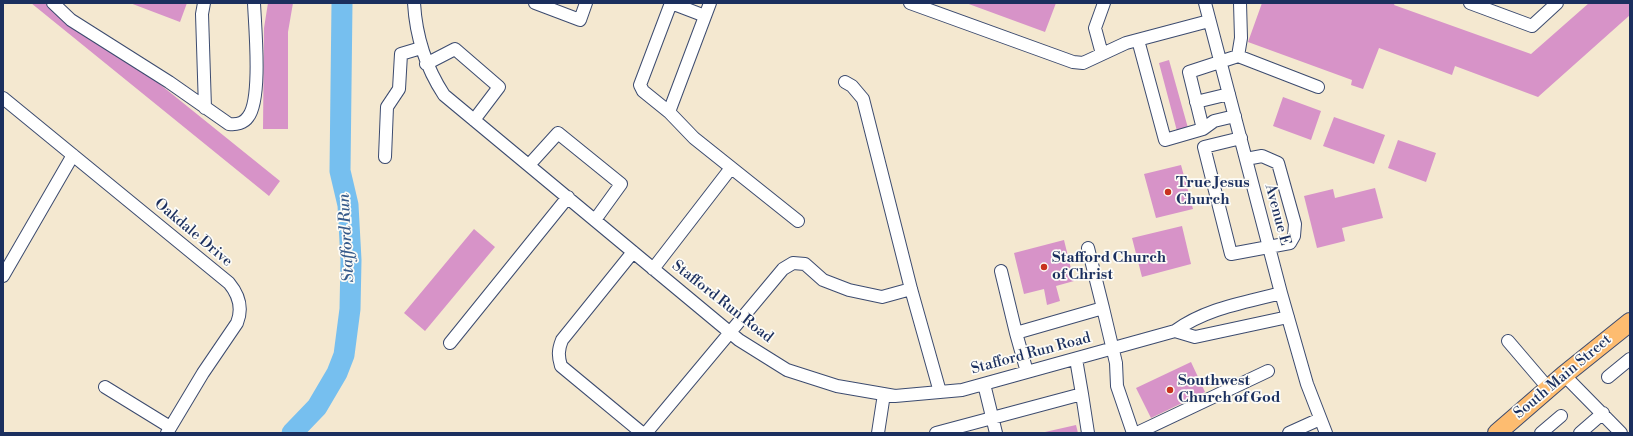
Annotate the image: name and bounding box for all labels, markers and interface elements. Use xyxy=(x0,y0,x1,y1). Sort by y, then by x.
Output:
place label: True Jesus Church xyxy=(1176,174,1250,209)
street label: Avenue E xyxy=(1260,182,1294,248)
marker: True Jesus Church xyxy=(1163,187,1173,197)
water label: Stafford Run xyxy=(335,193,359,283)
street label: Oakdale Drive xyxy=(150,195,236,271)
place label: Stafford Church of Christ xyxy=(1052,249,1166,284)
street label: Stafford Run Road xyxy=(668,257,776,347)
marker: Stafford Church of Christ xyxy=(1039,262,1049,272)
street label: Stafford Run Road xyxy=(969,329,1093,379)
street label: South Main Street xyxy=(1511,331,1615,423)
place label: Southwest Church of God xyxy=(1178,372,1280,407)
marker: Southwest Church of God xyxy=(1165,385,1175,395)

